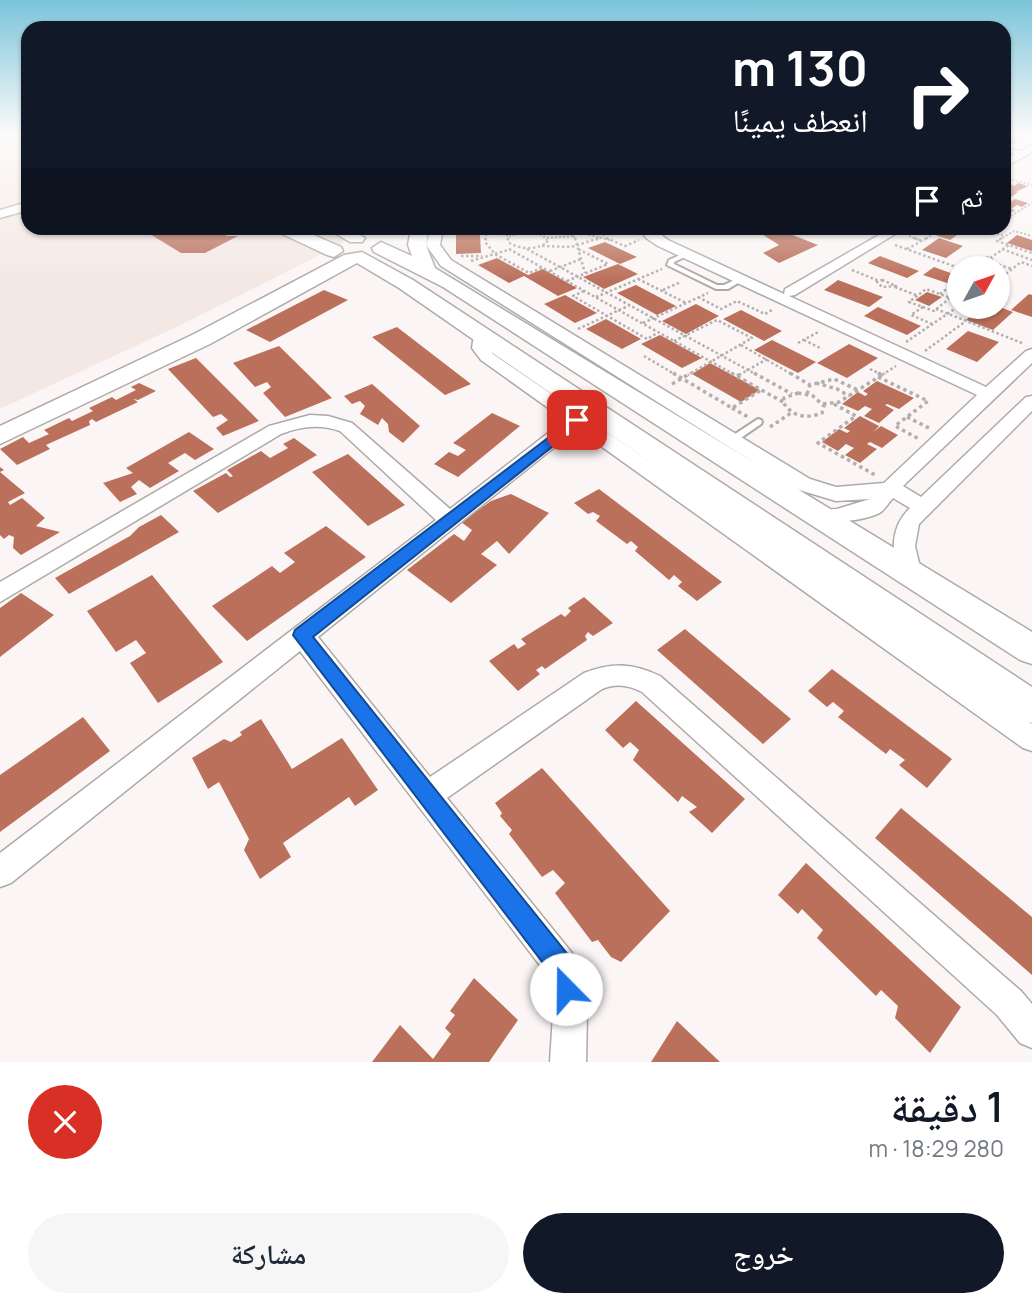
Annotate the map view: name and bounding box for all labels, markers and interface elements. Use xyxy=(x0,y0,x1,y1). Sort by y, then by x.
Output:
text: 130 m xyxy=(732,34,868,101)
icon: right xyxy=(892,49,983,140)
text: انعطف يمينًا xyxy=(733,98,868,142)
text: ثم xyxy=(960,179,983,215)
icon: arrive xyxy=(908,182,946,220)
north arrow xyxy=(947,256,1010,318)
map controls xyxy=(947,256,1010,319)
pin xyxy=(547,390,607,450)
icon: arrive xyxy=(558,401,596,439)
position arrow xyxy=(529,952,603,1026)
text: 1 دقيقة xyxy=(891,1077,1004,1135)
button: close xyxy=(28,1085,102,1159)
text: 280 m · 18:29 xyxy=(868,1132,1004,1164)
button: مشاركة xyxy=(28,1213,509,1293)
button: خروج xyxy=(523,1213,1004,1293)

